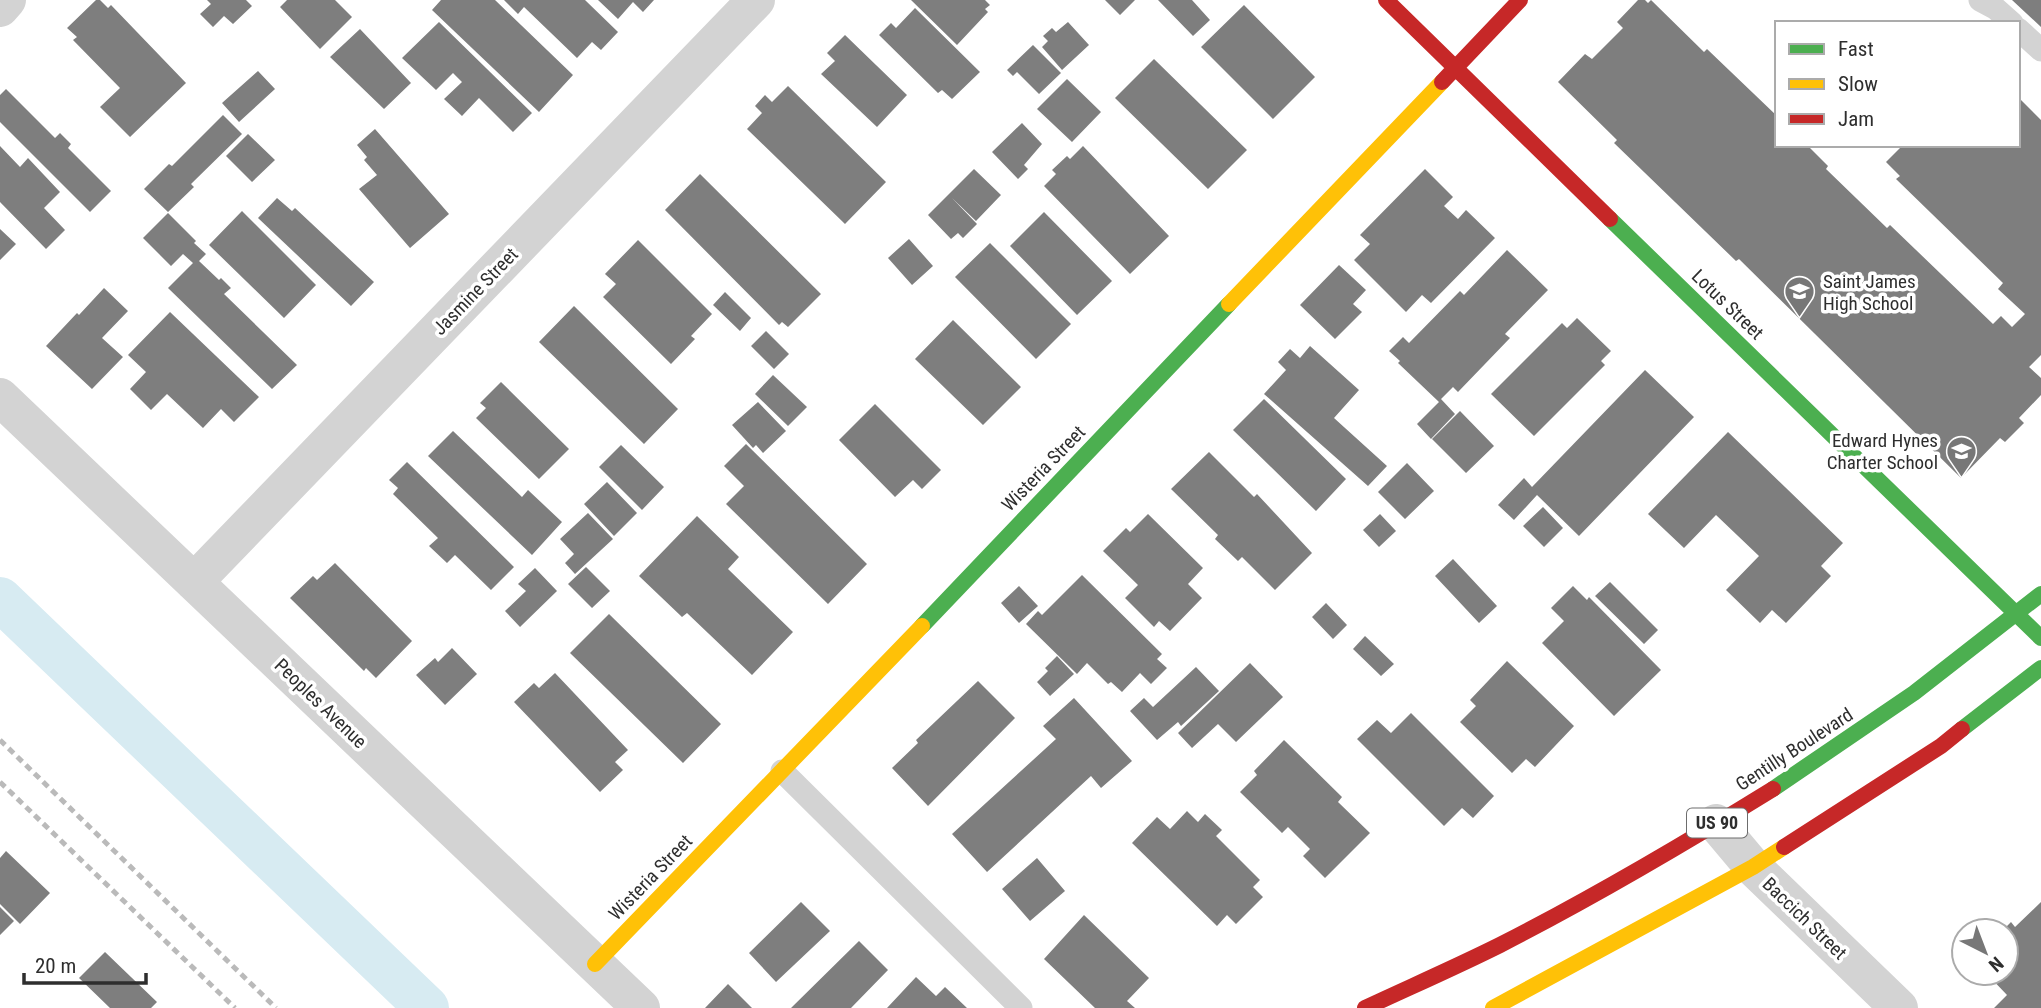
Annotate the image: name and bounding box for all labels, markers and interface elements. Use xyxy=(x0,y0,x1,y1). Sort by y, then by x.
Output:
legend xyxy=(1775,21,2020,147)
text: Fast xyxy=(1838,37,1874,61)
text: Slow xyxy=(1838,72,1878,96)
text: Jam xyxy=(1838,107,1874,131)
street label: Jasmine Street xyxy=(428,243,523,340)
street label: Lotus Street xyxy=(1687,265,1768,344)
place label: Saint James High School xyxy=(1823,270,1916,315)
school or university icon: Saint James High School xyxy=(1783,275,1817,319)
street label: Wisteria Street xyxy=(997,421,1090,516)
place label: Edward Hynes Charter School xyxy=(1827,429,1938,474)
school or university icon: Edward Hynes Charter School xyxy=(1944,434,1978,478)
street label: Peoples Avenue xyxy=(270,654,372,753)
street label: Gentilly Boulevard xyxy=(1732,703,1857,796)
road number: US 90 xyxy=(1687,808,1747,838)
street label: Wisteria Street xyxy=(604,830,697,925)
street label: Baccich Street xyxy=(1758,872,1852,964)
north arrow xyxy=(1950,917,2020,987)
scale bar xyxy=(24,942,147,986)
text: N xyxy=(1984,952,2008,977)
text: 20 m xyxy=(35,954,76,978)

